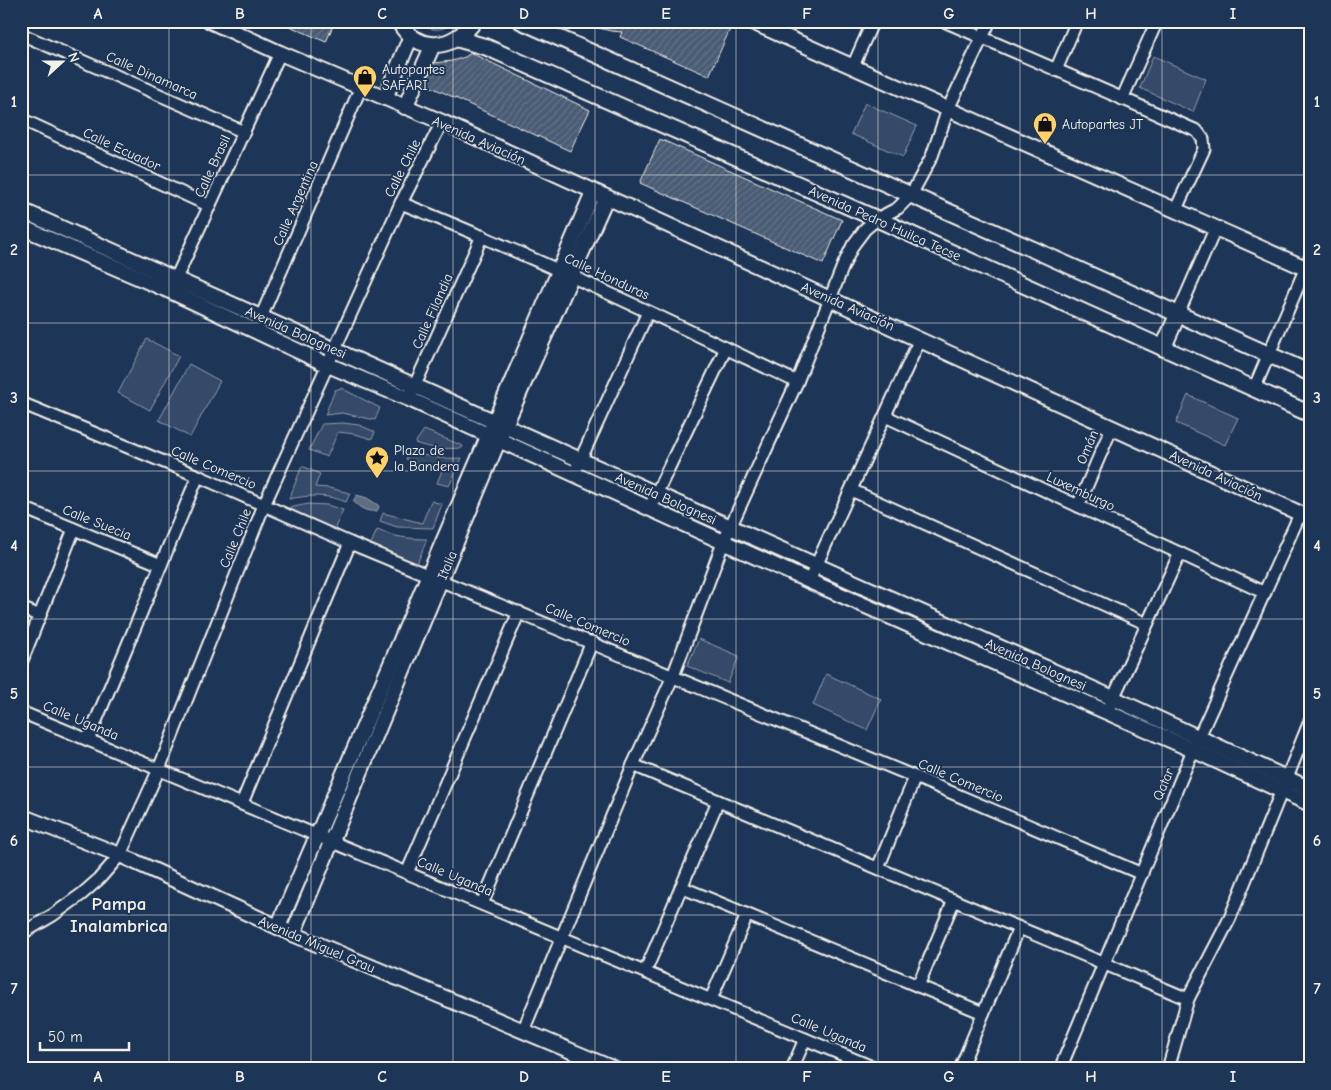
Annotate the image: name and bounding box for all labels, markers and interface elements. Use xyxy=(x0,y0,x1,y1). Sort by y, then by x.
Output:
text: A xyxy=(94,5,103,23)
text: B xyxy=(235,5,245,23)
text: C xyxy=(377,5,387,23)
text: D xyxy=(519,5,529,23)
text: E xyxy=(661,5,671,23)
text: F xyxy=(802,5,812,23)
text: G xyxy=(943,5,955,23)
text: H xyxy=(1085,5,1097,23)
text: I xyxy=(1230,5,1236,23)
north arrow xyxy=(38,38,88,88)
street label: Calle Dinamarca xyxy=(103,48,200,103)
text: N xyxy=(64,50,83,65)
place label: Autopartes SAFARI xyxy=(382,61,445,94)
shop icon: Autopartes SAFARI xyxy=(352,64,378,98)
text: 1 xyxy=(11,93,17,111)
text: 1 xyxy=(1314,93,1320,111)
shop icon: Autopartes JT xyxy=(1032,111,1058,145)
street label: Avenida Aviación xyxy=(429,112,528,169)
place label: Autopartes JT xyxy=(1062,116,1144,133)
street label: Calle Ecuador xyxy=(80,124,164,175)
street label: Calle Brasil xyxy=(191,132,234,200)
street label: Calle Chile xyxy=(381,136,424,200)
street label: Calle Argentina xyxy=(269,158,322,248)
street label: Avenida Pedro Huilca Tecse xyxy=(806,182,964,265)
text: 2 xyxy=(10,241,18,259)
text: 2 xyxy=(1313,241,1321,259)
street label: Calle Honduras xyxy=(562,249,652,304)
street label: Calle Filandia xyxy=(408,271,457,352)
street label: Avenida Aviación xyxy=(798,278,897,335)
street label: Avenida Bolognesi xyxy=(243,303,349,362)
text: 3 xyxy=(10,389,18,407)
text: 3 xyxy=(1313,389,1321,407)
street label: Omán xyxy=(1073,428,1102,467)
street label: Calle Comercio xyxy=(169,442,259,493)
place label: Plaza de la Bandera xyxy=(394,442,460,475)
place icon: Plaza de la Bandera xyxy=(364,445,390,479)
street label: Avenida Aviación xyxy=(1167,447,1265,504)
street label: Luxemburgo xyxy=(1044,468,1118,515)
street label: Avenida Bolognesi xyxy=(613,469,719,528)
street label: Calle Suecia xyxy=(60,501,134,544)
street label: Calle Chile xyxy=(216,506,255,571)
text: 4 xyxy=(10,537,18,555)
text: 4 xyxy=(1313,537,1321,555)
street label: Italia xyxy=(434,548,461,582)
street label: Calle Comercio xyxy=(543,599,633,650)
street label: Avenida Bolognesi xyxy=(983,635,1089,694)
text: 5 xyxy=(10,685,18,703)
text: 5 xyxy=(1313,685,1321,703)
street label: Calle Uganda xyxy=(40,697,121,744)
street label: Calle Comercio xyxy=(916,755,1006,806)
street label: Qatar xyxy=(1149,765,1178,803)
text: 6 xyxy=(10,832,18,850)
text: 6 xyxy=(1313,832,1321,850)
street label: Calle Uganda xyxy=(414,853,495,900)
district label: Pampa Inalambrica xyxy=(70,893,168,937)
street label: Avenida Miguel Grau xyxy=(256,912,378,977)
text: 7 xyxy=(10,980,18,998)
text: 7 xyxy=(1313,980,1321,998)
street label: Calle Uganda xyxy=(788,1009,869,1056)
scale bar xyxy=(40,1020,129,1052)
text: 50 m xyxy=(48,1028,83,1046)
text: A xyxy=(94,1068,103,1086)
text: B xyxy=(235,1068,245,1086)
text: C xyxy=(377,1068,387,1086)
text: D xyxy=(519,1068,529,1086)
text: E xyxy=(661,1068,671,1086)
text: F xyxy=(802,1068,812,1086)
text: G xyxy=(943,1068,955,1086)
text: H xyxy=(1085,1068,1097,1086)
text: I xyxy=(1230,1068,1236,1086)

